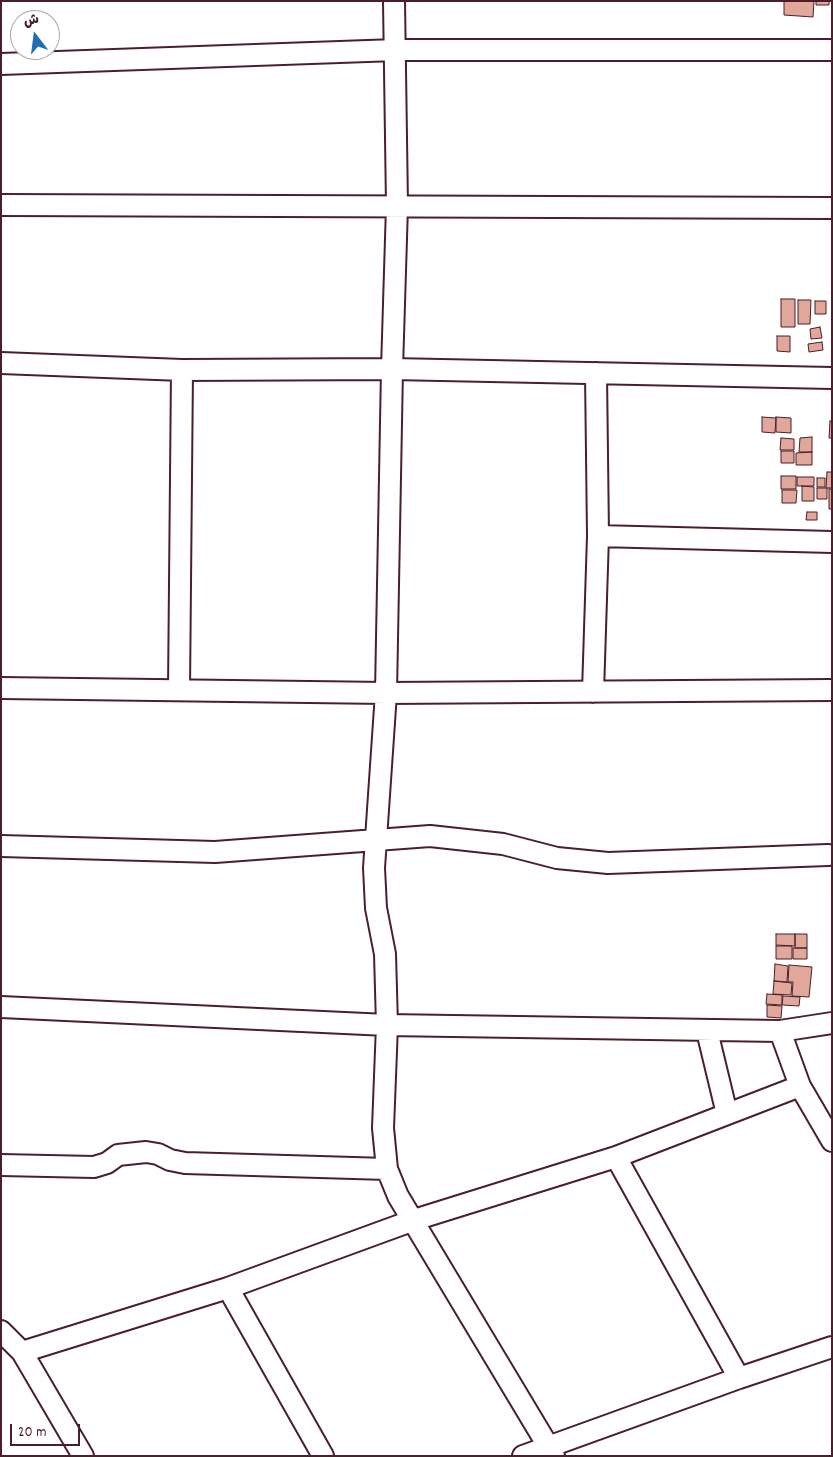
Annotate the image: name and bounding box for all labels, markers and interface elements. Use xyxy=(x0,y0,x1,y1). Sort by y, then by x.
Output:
north arrow xyxy=(10,10,60,60)
text: ش xyxy=(21,10,41,33)
scale bar xyxy=(12,1414,82,1446)
text: 20 m xyxy=(18,1422,46,1444)

